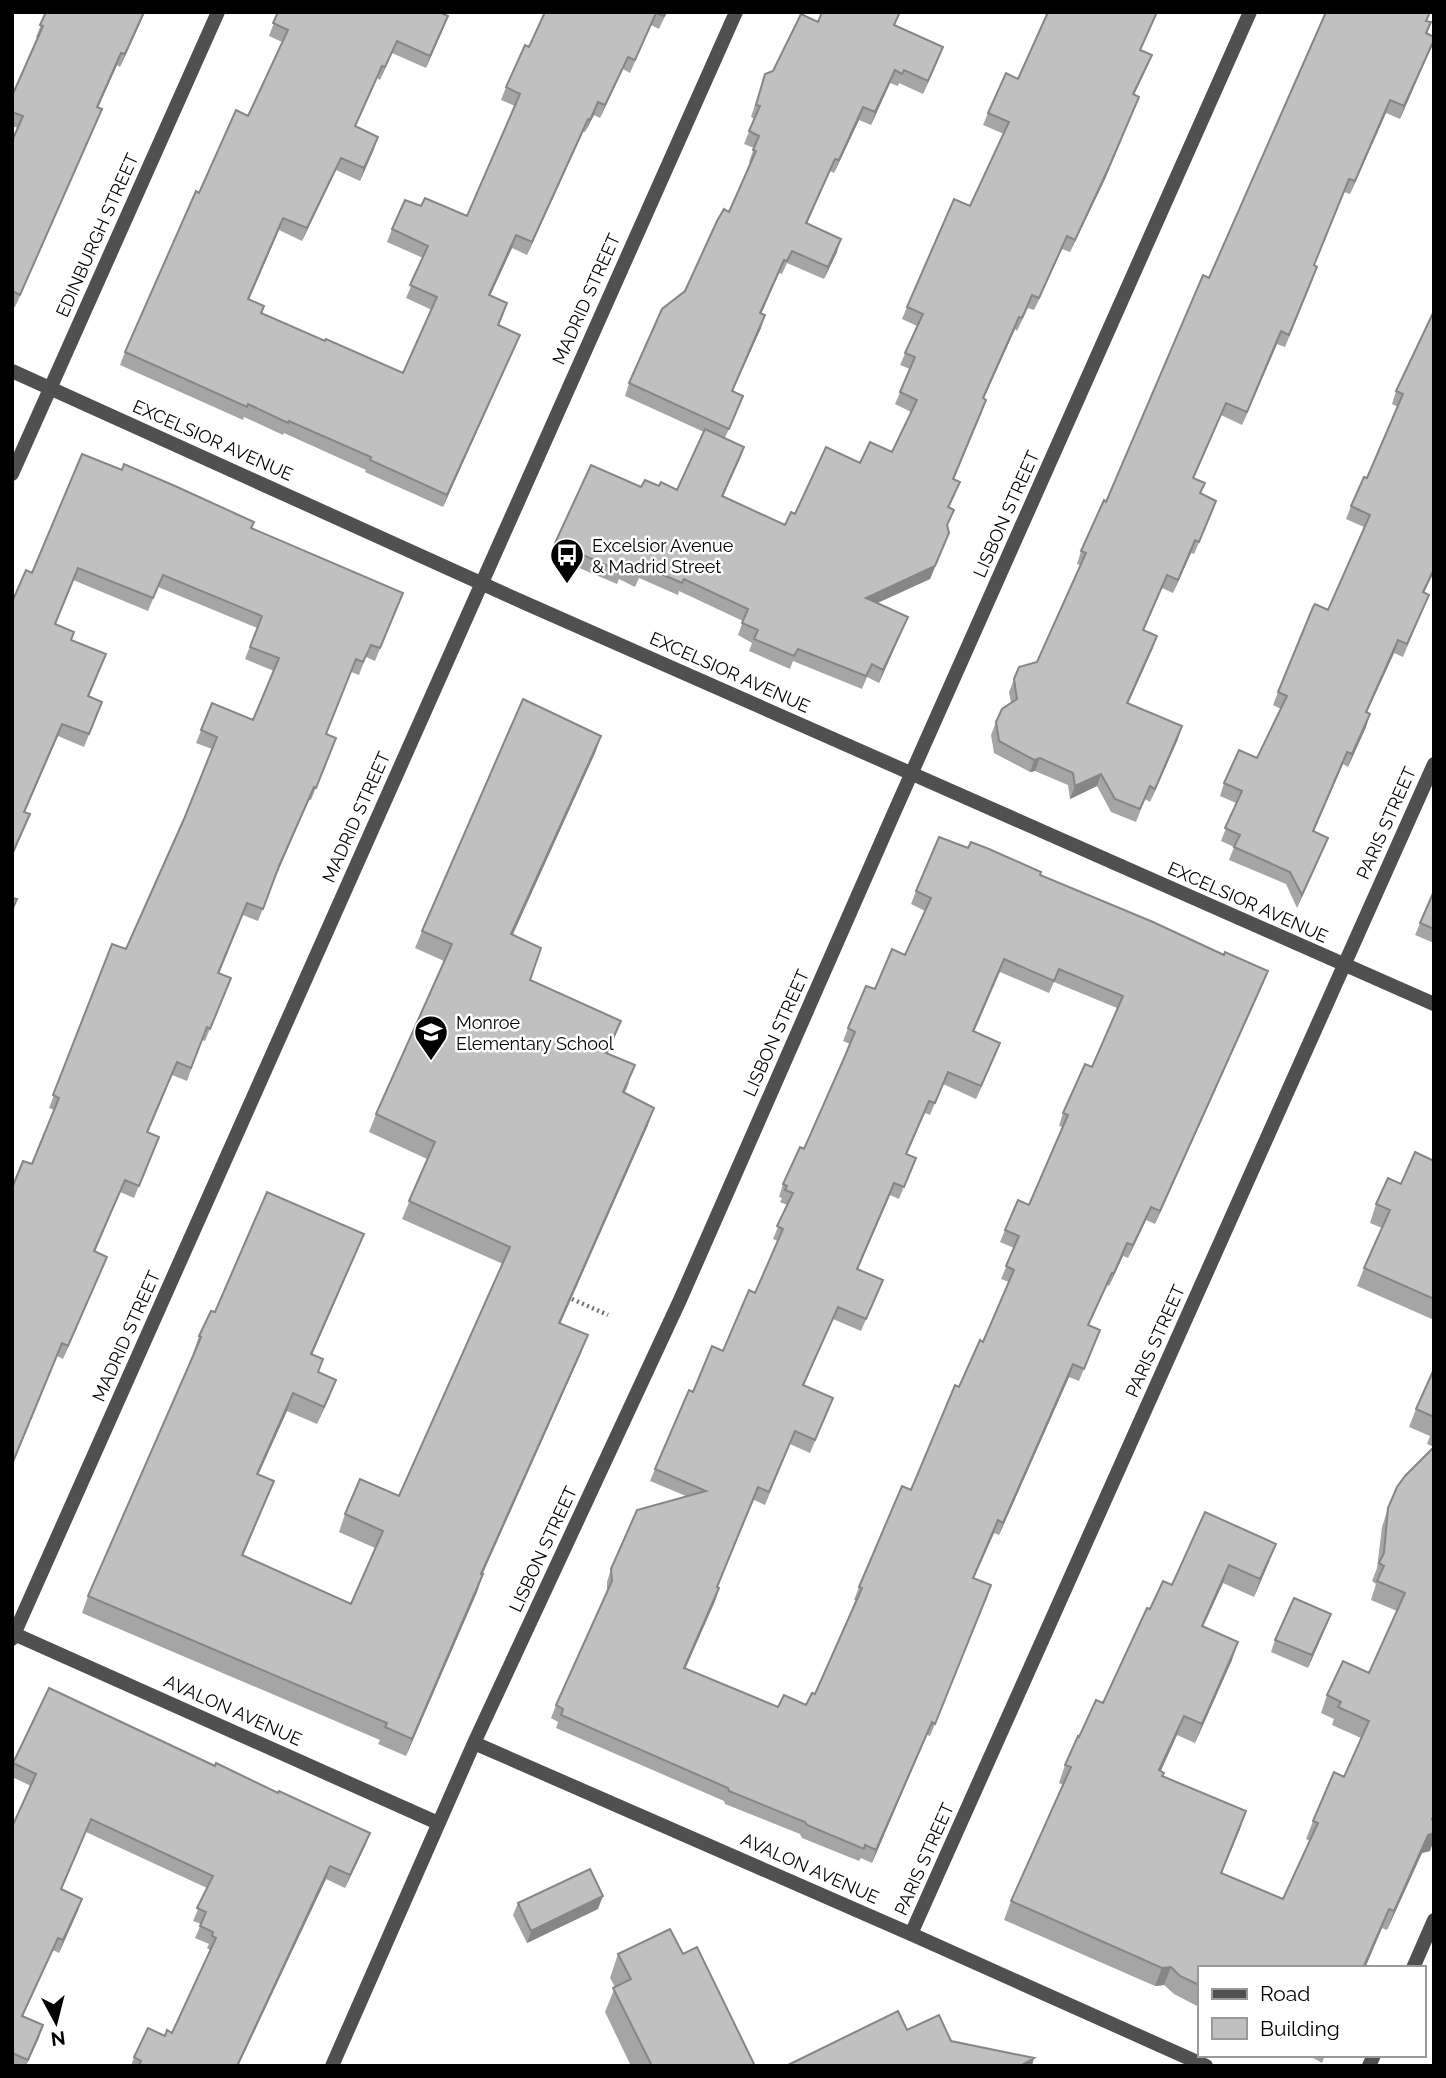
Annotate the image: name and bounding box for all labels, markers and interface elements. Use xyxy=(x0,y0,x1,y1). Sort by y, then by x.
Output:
street label: EDINBURGH STREET xyxy=(51,150,143,320)
street label: MADRID STREET xyxy=(548,230,624,368)
street label: EXCELSIOR AVENUE xyxy=(130,395,296,485)
street label: LISBON STREET xyxy=(969,447,1043,581)
place label: Excelsior Avenue & Madrid Street xyxy=(592,535,734,577)
bus stop icon: Excelsior Avenue & Madrid Street xyxy=(548,536,586,585)
street label: EXCELSIOR AVENUE xyxy=(647,627,813,717)
street label: MADRID STREET xyxy=(318,748,394,886)
street label: PARIS STREET xyxy=(1352,764,1420,882)
street label: EXCELSIOR AVENUE xyxy=(1165,857,1331,947)
street label: LISBON STREET xyxy=(739,966,813,1100)
place label: Monroe Elementary School xyxy=(456,1012,614,1054)
school or university icon: Monroe Elementary School xyxy=(412,1013,450,1062)
street label: MADRID STREET xyxy=(88,1267,164,1405)
street label: PARIS STREET xyxy=(1121,1282,1189,1400)
street label: LISBON STREET xyxy=(505,1483,581,1615)
street label: AVALON AVENUE xyxy=(161,1670,305,1750)
street label: PARIS STREET xyxy=(890,1800,958,1918)
street label: AVALON AVENUE xyxy=(738,1828,882,1908)
legend xyxy=(1198,1966,1425,2057)
text: Road xyxy=(1260,1981,1310,2006)
north arrow xyxy=(21,1987,91,2057)
text: Building xyxy=(1260,2016,1340,2041)
text: N xyxy=(50,2027,67,2051)

